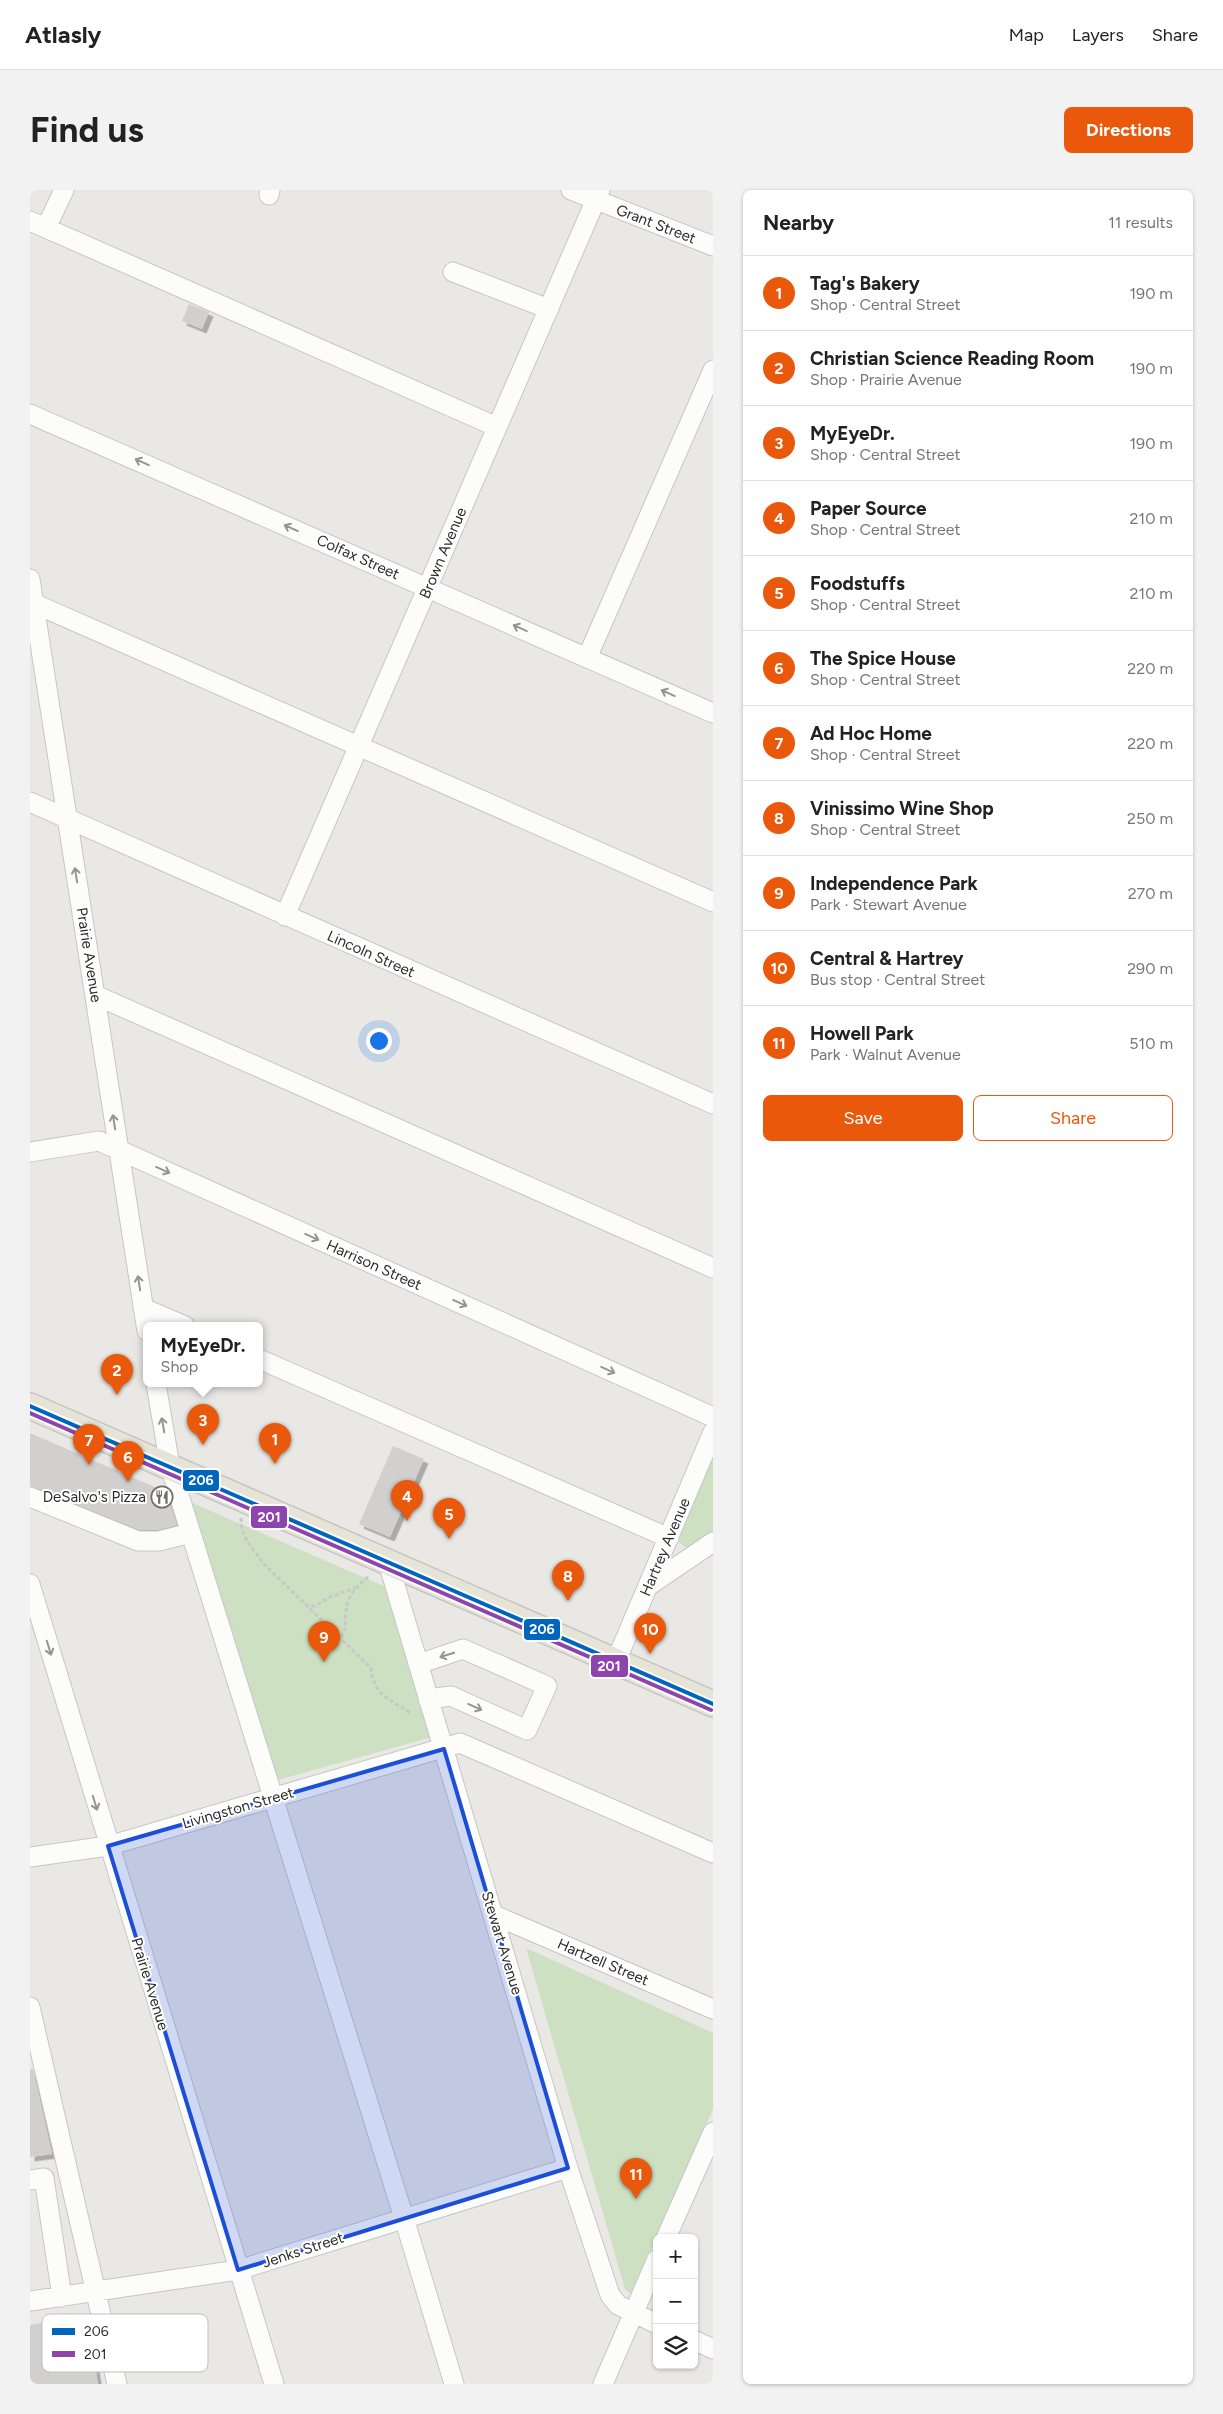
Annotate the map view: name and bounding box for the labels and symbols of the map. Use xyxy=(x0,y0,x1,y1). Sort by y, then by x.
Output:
street label: Grant Street xyxy=(614,201,699,248)
one-way arrow xyxy=(135,457,150,467)
street label: Brown Avenue xyxy=(416,505,470,601)
one-way arrow xyxy=(284,522,299,532)
street label: Colfax Street xyxy=(314,531,403,583)
one-way arrow xyxy=(513,623,528,633)
one-way arrow xyxy=(661,688,676,698)
one-way arrow xyxy=(71,868,81,884)
street label: Prairie Avenue xyxy=(73,906,105,1004)
street label: Lincoln Street xyxy=(324,927,418,981)
your location xyxy=(366,1028,392,1054)
one-way arrow xyxy=(109,1115,119,1131)
one-way arrow xyxy=(155,1166,170,1175)
one-way arrow xyxy=(304,1232,319,1242)
street label: Harrison Street xyxy=(324,1236,425,1294)
one-way arrow xyxy=(134,1275,144,1291)
one-way arrow xyxy=(452,1299,467,1309)
pin: 2 xyxy=(101,1354,133,1395)
one-way arrow xyxy=(600,1365,615,1375)
pin: 3 xyxy=(187,1404,219,1445)
one-way arrow xyxy=(157,1417,167,1433)
pin: 1 xyxy=(259,1423,291,1464)
pin: 7 xyxy=(73,1424,105,1465)
pin: 6 xyxy=(112,1441,144,1482)
line badge: 206 xyxy=(182,1469,220,1492)
text: 206 xyxy=(188,1472,214,1489)
pin: 4 xyxy=(391,1480,423,1521)
restaurant icon: DeSalvo's Pizza xyxy=(150,1485,174,1509)
place label: DeSalvo's Pizza xyxy=(43,1488,146,1506)
street label: Hartrey Avenue xyxy=(636,1495,694,1599)
pin: 5 xyxy=(433,1498,465,1539)
line badge: 201 xyxy=(250,1505,288,1529)
text: 201 xyxy=(257,1509,281,1526)
pin: 8 xyxy=(552,1560,584,1601)
pin: 10 xyxy=(634,1613,666,1654)
line badge: 206 xyxy=(523,1618,561,1641)
pin: 9 xyxy=(308,1621,340,1662)
text: 206 xyxy=(529,1621,555,1638)
one-way arrow xyxy=(44,1639,54,1655)
one-way arrow xyxy=(439,1650,455,1660)
line badge: 201 xyxy=(590,1654,629,1678)
text: 201 xyxy=(597,1658,621,1675)
one-way arrow xyxy=(467,1702,482,1712)
street label: Livingston Street xyxy=(180,1783,296,1833)
one-way arrow xyxy=(91,1795,101,1811)
street label: Stewart Avenue xyxy=(478,1889,526,1997)
street label: Prairie Avenue xyxy=(127,1935,173,2033)
street label: Hartzell Street xyxy=(555,1935,652,1989)
pin: 11 xyxy=(620,2158,652,2199)
street label: Jenks Street xyxy=(260,2228,346,2272)
legend xyxy=(42,2314,208,2372)
text: 206 xyxy=(84,2323,109,2340)
text: 201 xyxy=(84,2346,107,2363)

